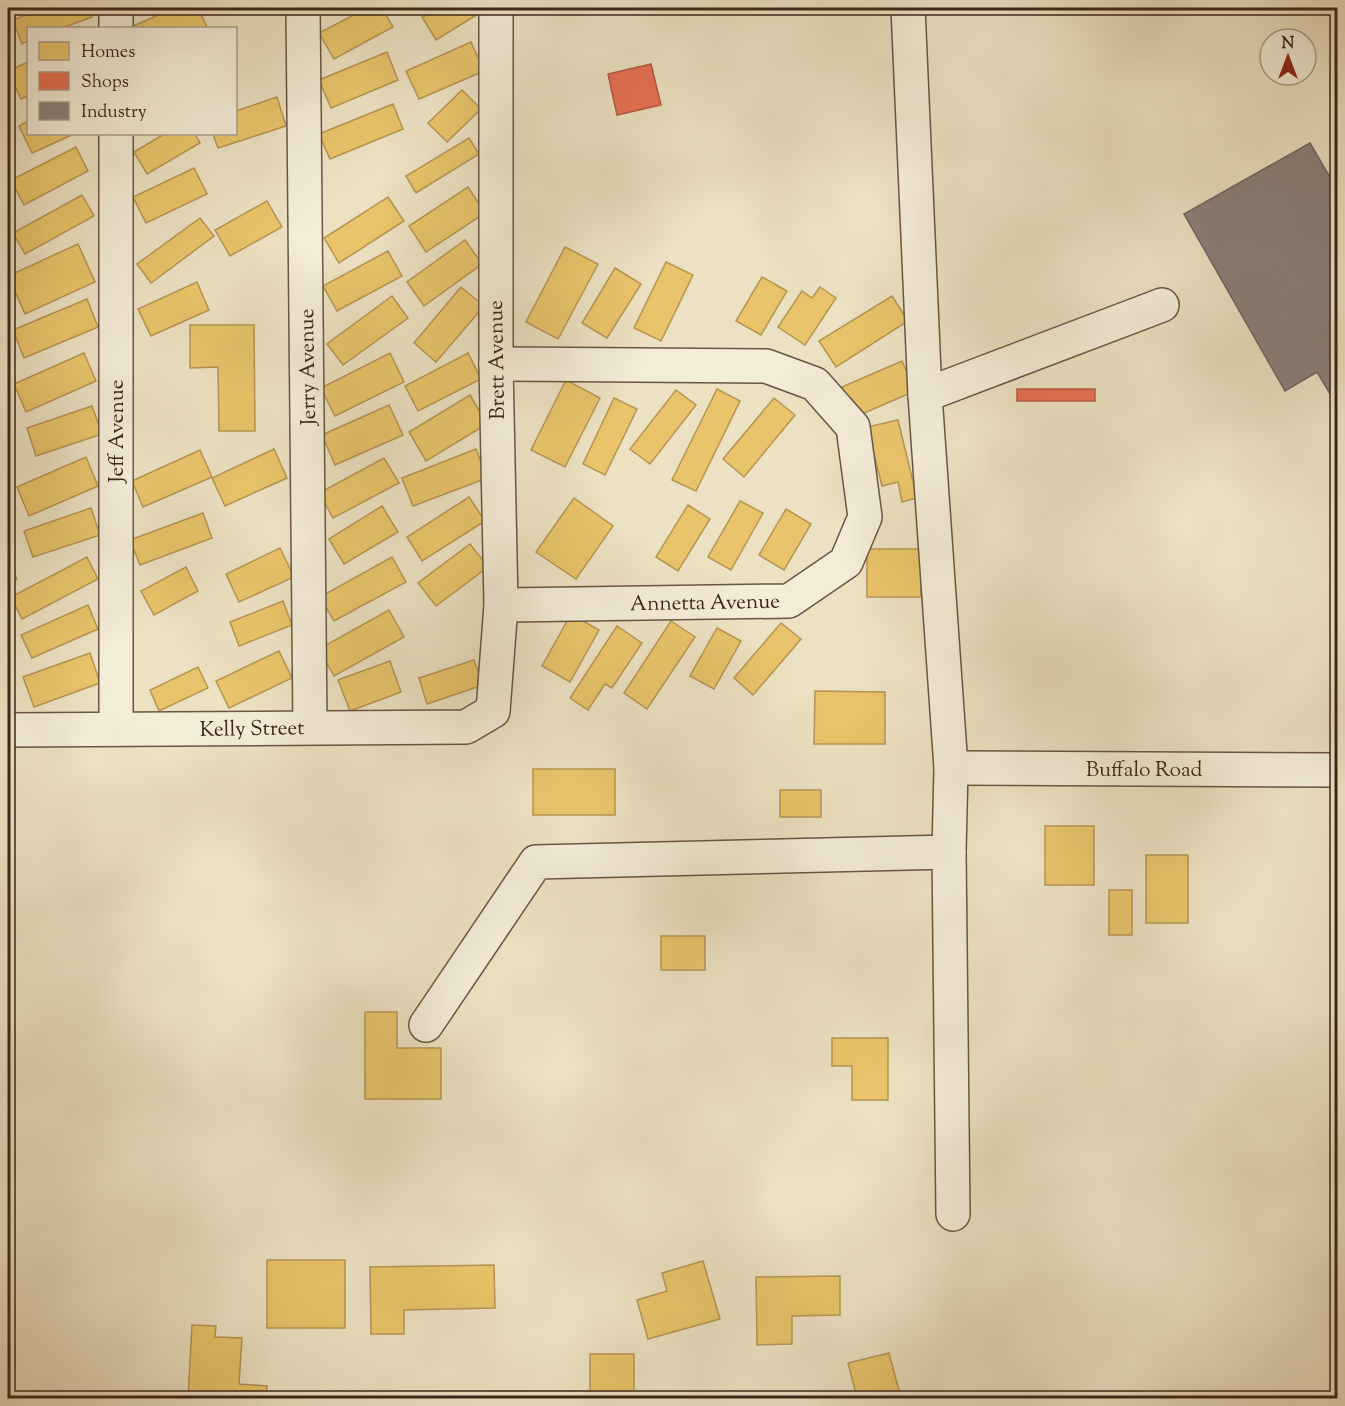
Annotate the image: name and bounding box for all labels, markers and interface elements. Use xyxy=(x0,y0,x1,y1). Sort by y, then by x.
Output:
legend xyxy=(27,27,237,135)
north arrow xyxy=(1258,27,1318,87)
text: N xyxy=(1282,33,1295,56)
text: Homes xyxy=(81,40,135,66)
text: Shops xyxy=(81,70,129,96)
text: Industry xyxy=(81,100,147,126)
street label: Brett Avenue xyxy=(482,300,514,420)
street label: Jerry Avenue xyxy=(293,308,325,427)
street label: Jeff Avenue xyxy=(103,379,133,484)
street label: Annetta Avenue xyxy=(630,588,780,620)
street label: Kelly Street xyxy=(199,714,305,746)
street label: Buffalo Road xyxy=(1086,756,1202,786)

